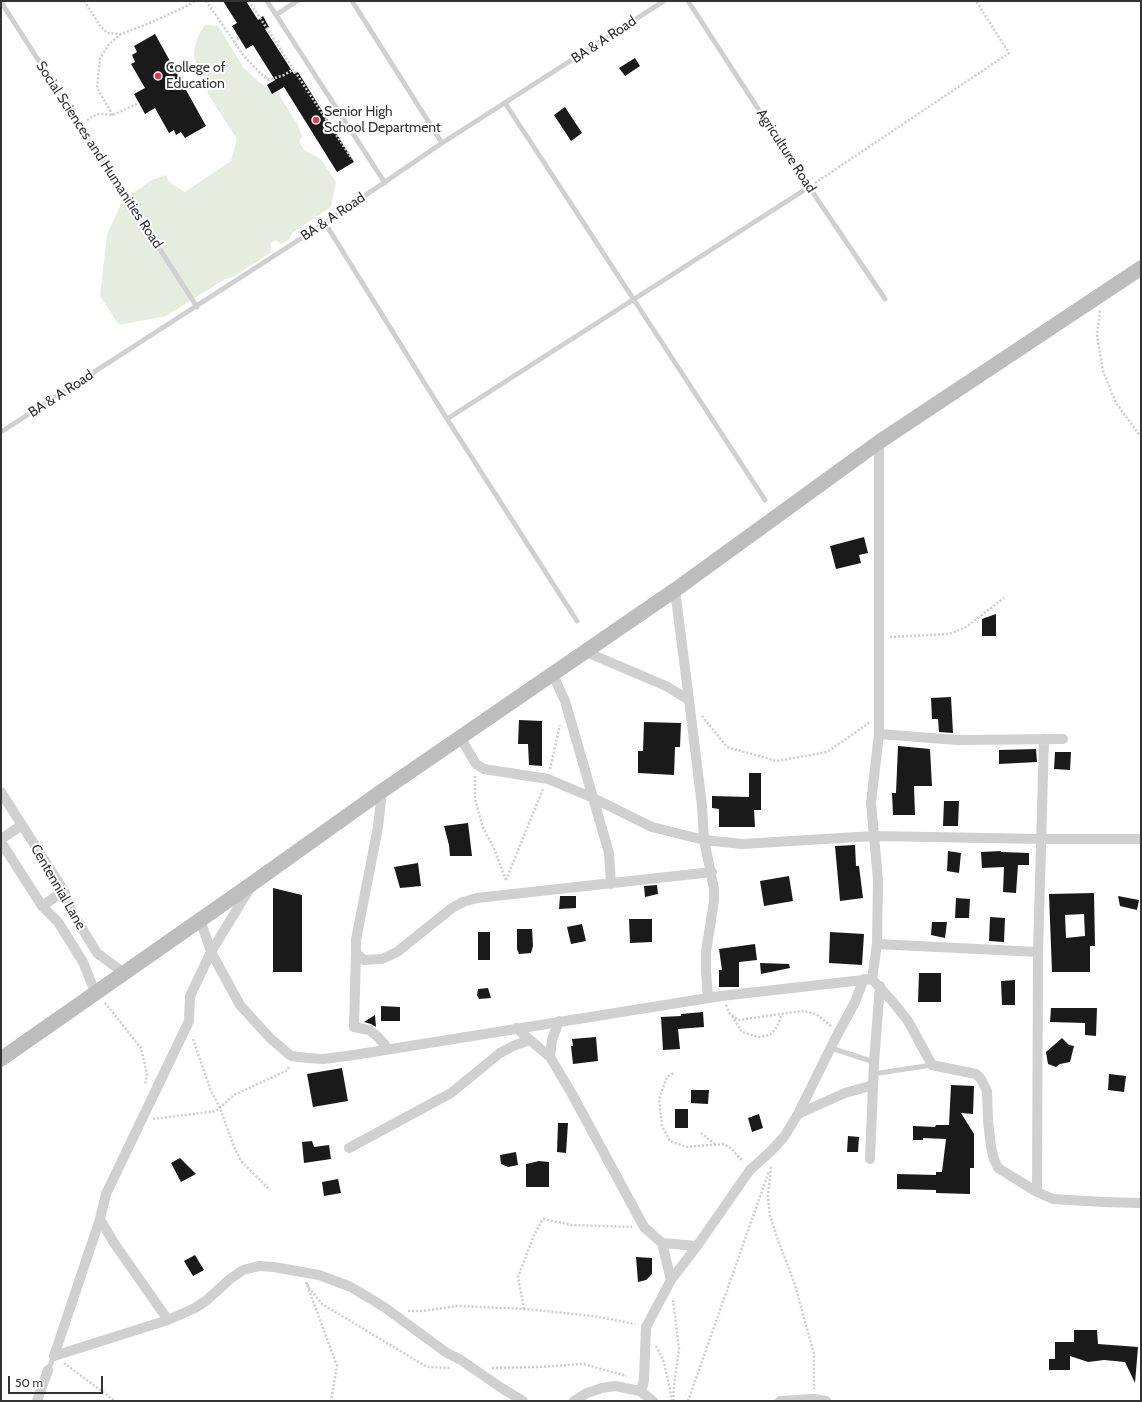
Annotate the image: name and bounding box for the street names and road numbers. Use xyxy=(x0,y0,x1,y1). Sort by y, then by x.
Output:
street label: BA & A Road xyxy=(568,13,640,67)
street label: Social Sciences and Humanities Road xyxy=(32,58,166,252)
street label: Agriculture Road xyxy=(753,106,819,196)
street label: BA & A Road xyxy=(298,189,368,245)
street label: BA & A Road xyxy=(25,367,97,421)
street label: Centennial Lane xyxy=(27,841,89,933)

